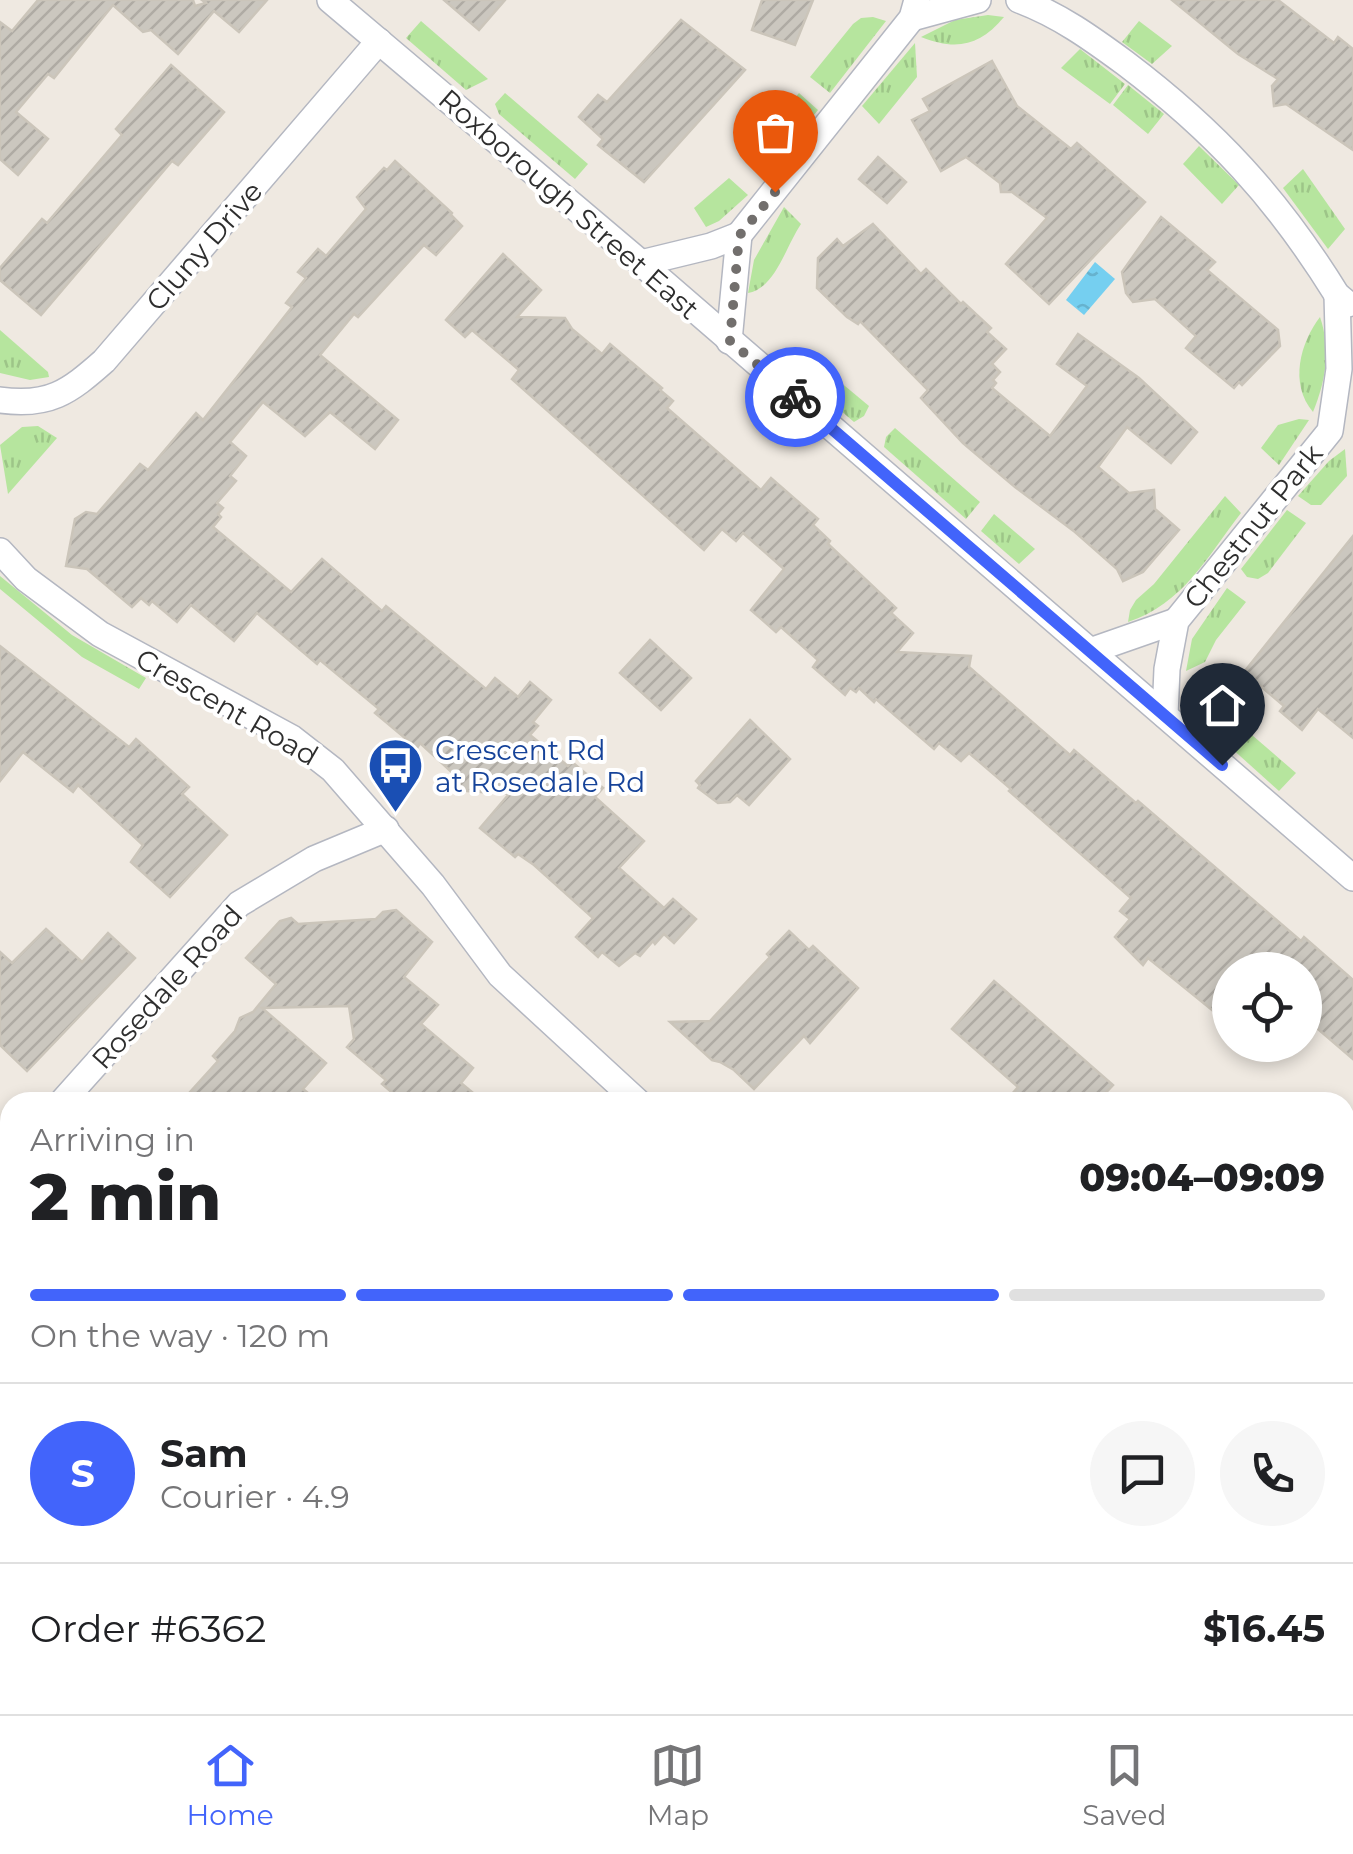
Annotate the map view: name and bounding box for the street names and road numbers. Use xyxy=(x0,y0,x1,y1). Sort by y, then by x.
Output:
street label: Roxborough Street East xyxy=(432,82,706,326)
street label: Cluny Drive xyxy=(139,174,269,318)
street label: Chestnut Park xyxy=(1176,437,1330,615)
street label: Crescent Road xyxy=(130,641,324,773)
street label: Rosedale Road xyxy=(84,898,250,1076)

